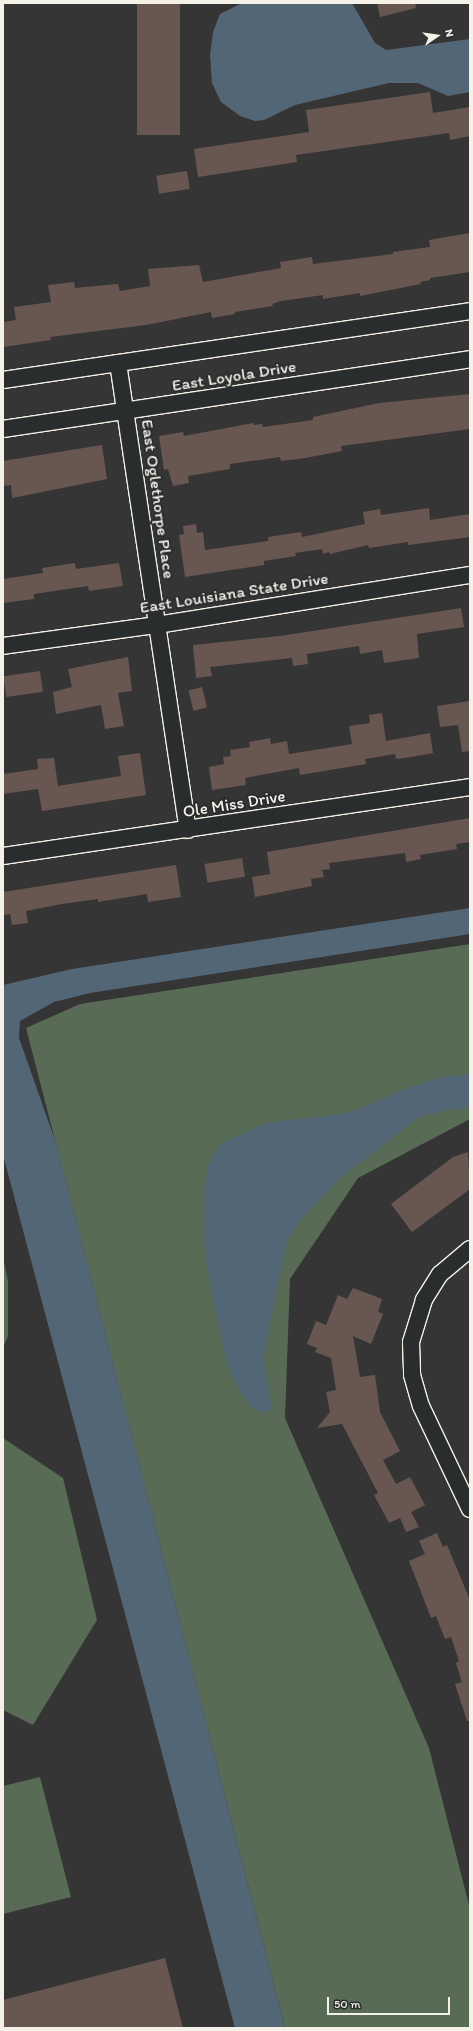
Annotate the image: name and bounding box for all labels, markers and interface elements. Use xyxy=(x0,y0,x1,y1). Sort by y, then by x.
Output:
north arrow xyxy=(417,16,457,56)
text: N xyxy=(442,28,456,38)
street label: East Loyola Drive xyxy=(170,356,298,396)
street label: East Oglethorpe Place xyxy=(137,418,179,580)
street label: East Louisiana State Drive xyxy=(138,568,330,618)
street label: Ole Miss Drive xyxy=(181,786,287,822)
scale bar xyxy=(329,1989,452,2015)
text: 50 m xyxy=(334,1997,360,2011)

